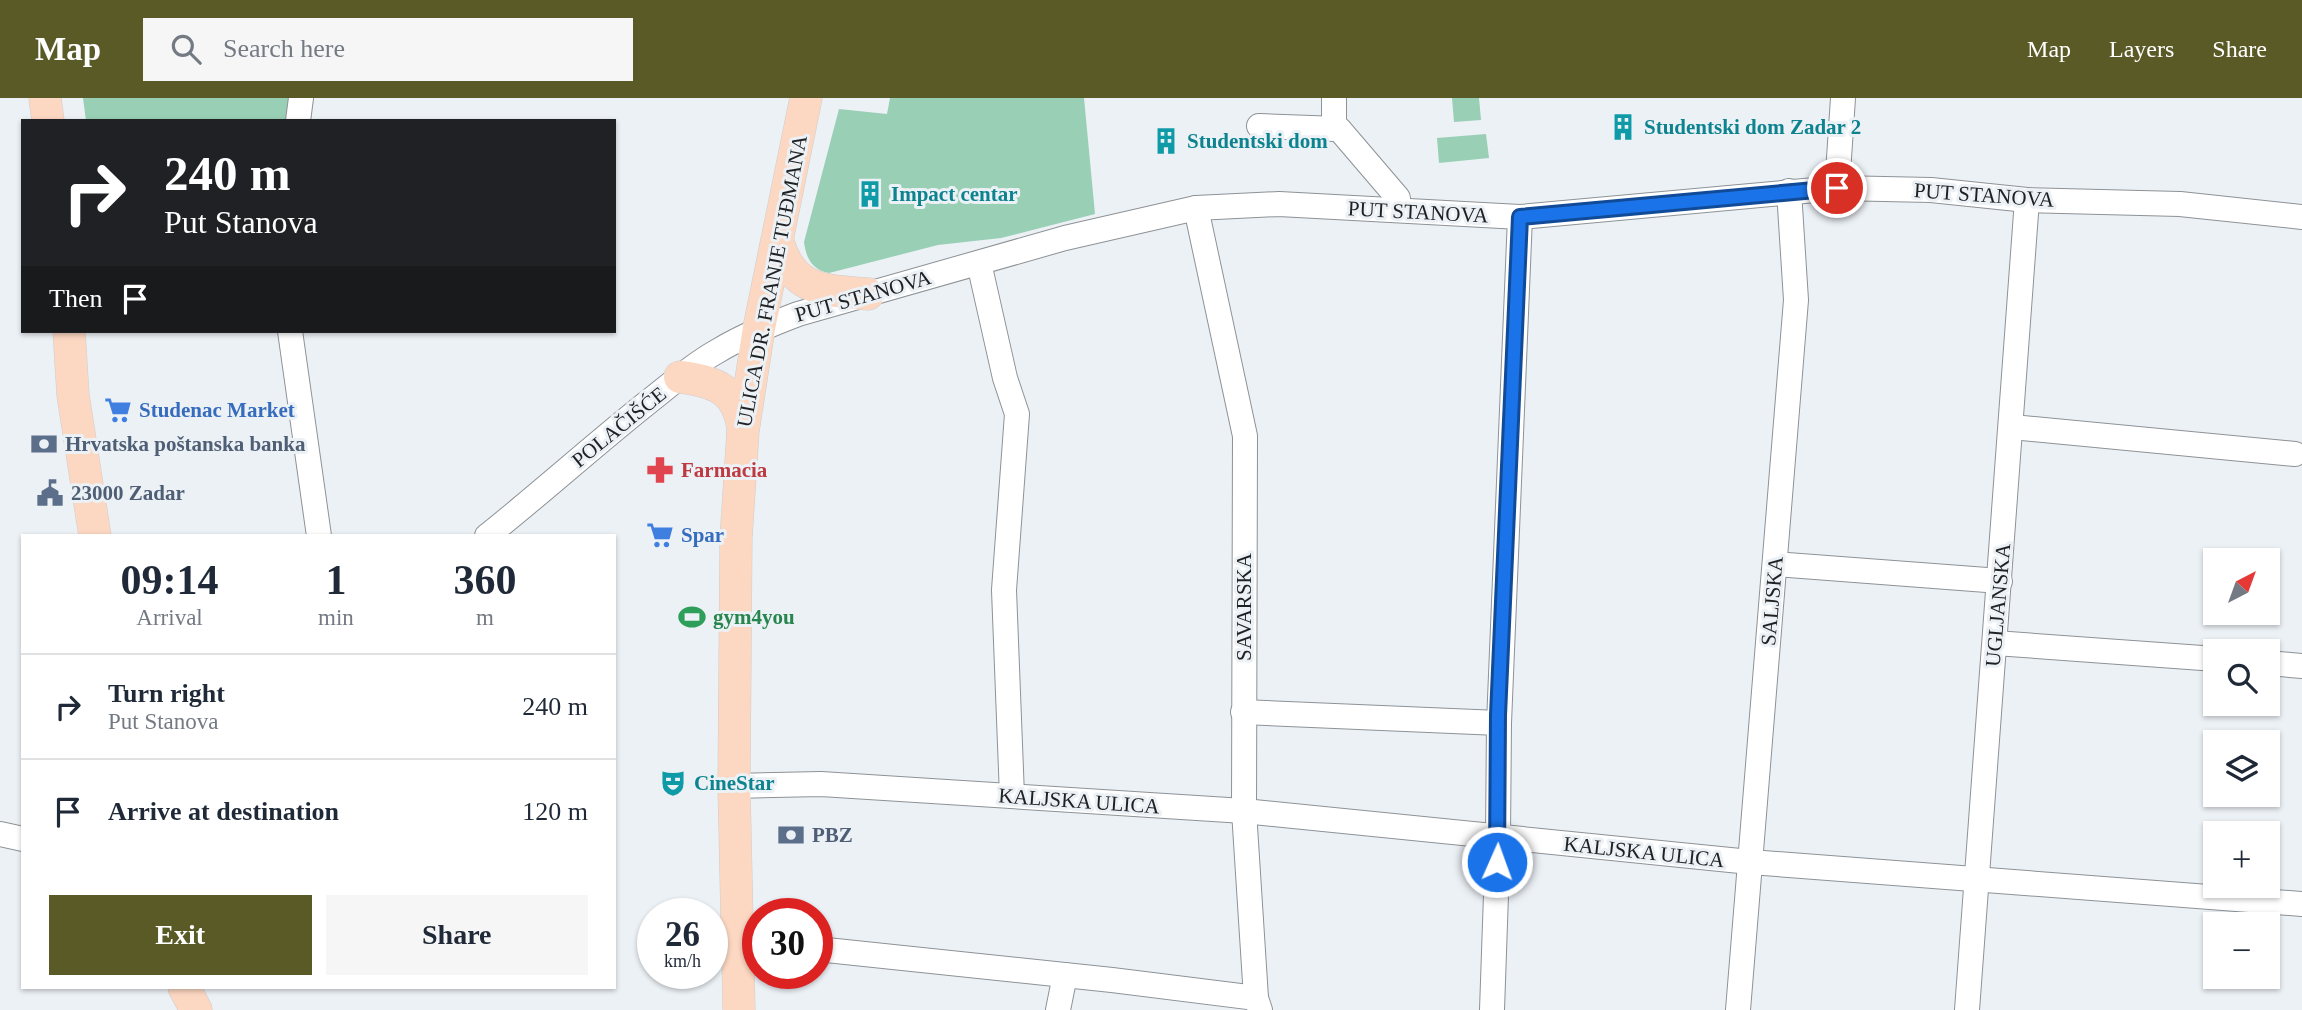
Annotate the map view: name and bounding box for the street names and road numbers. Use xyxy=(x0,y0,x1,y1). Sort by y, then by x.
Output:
street label: ULICA DR. FRANJE TUĐMANA xyxy=(732,132,812,429)
street label: PUT STANOVA xyxy=(1913,178,2056,212)
street label: PUT STANOVA xyxy=(1347,196,1490,228)
street label: PUT STANOVA xyxy=(792,265,935,327)
street label: POLAČIŠĆE xyxy=(567,382,671,472)
street label: UGLJANSKA xyxy=(1981,542,2015,668)
street label: SAVARSKA xyxy=(1232,552,1256,661)
street label: SALJSKA xyxy=(1756,554,1788,647)
street label: KALJSKA ULICA xyxy=(998,783,1161,819)
street label: KALJSKA ULICA xyxy=(1562,832,1726,872)

